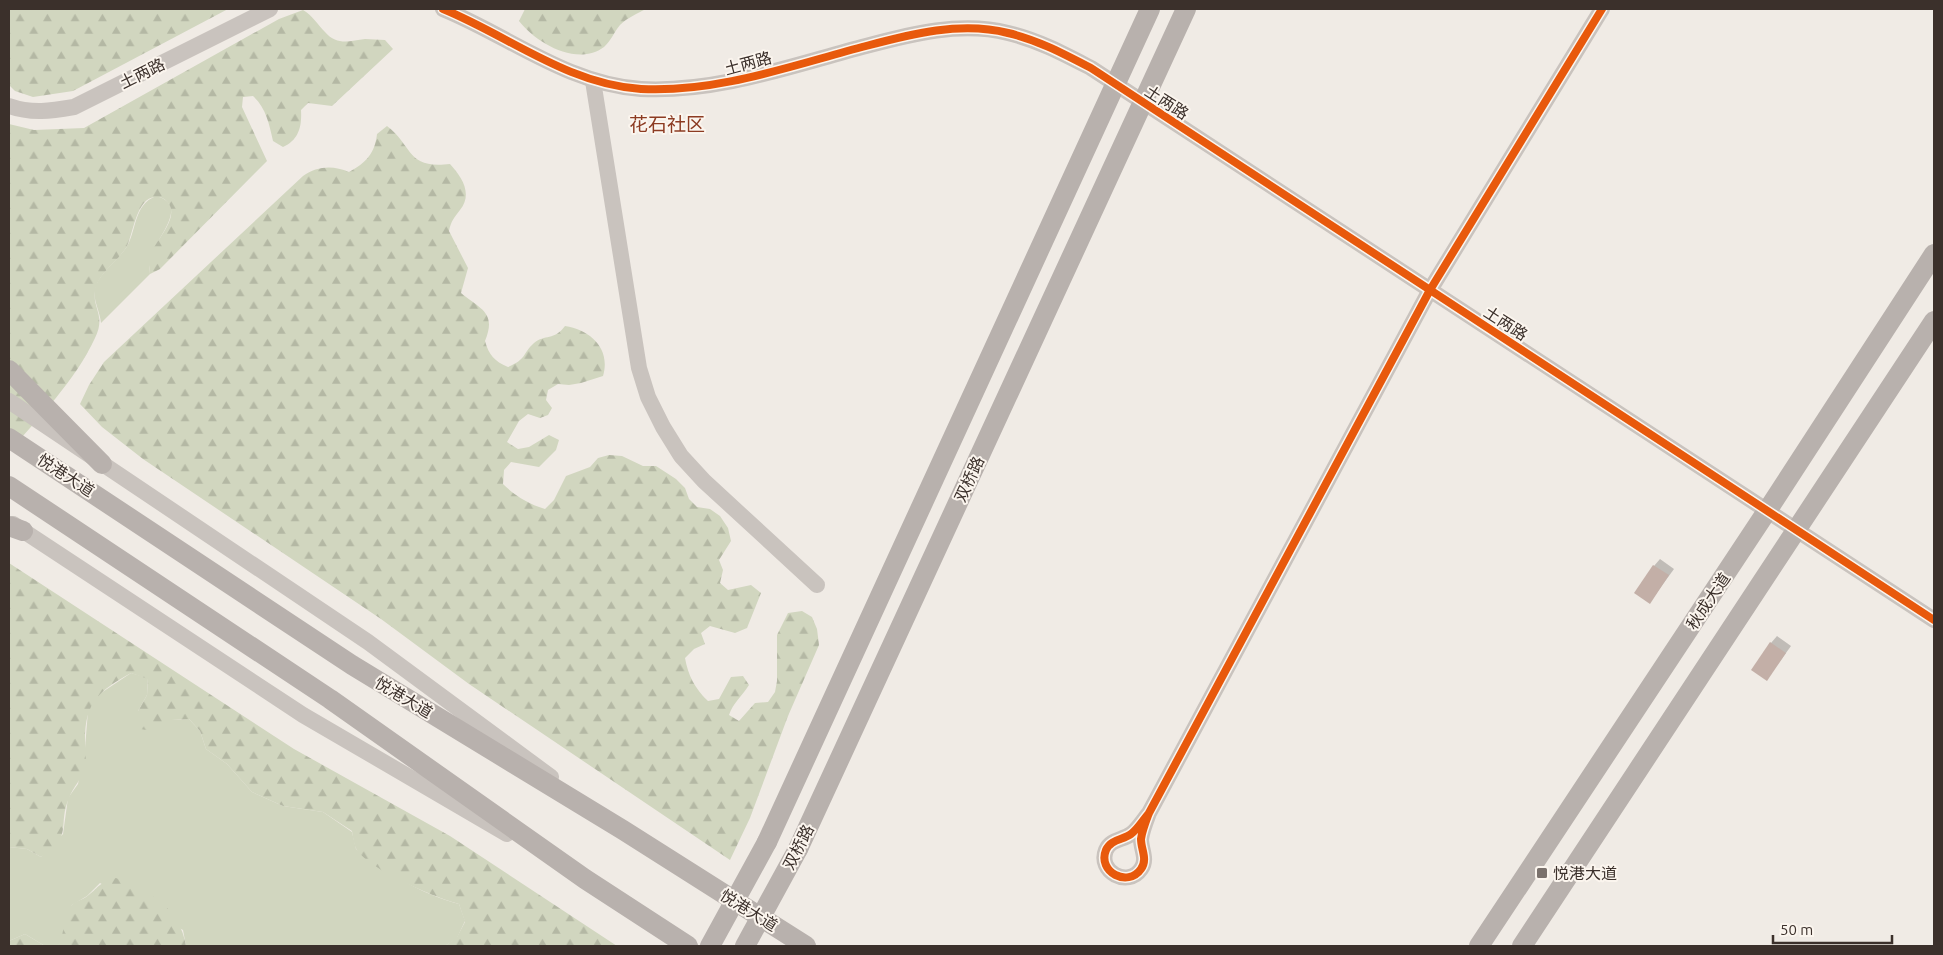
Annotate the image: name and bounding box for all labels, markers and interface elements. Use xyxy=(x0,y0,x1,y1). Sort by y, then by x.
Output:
street label: 土两路 xyxy=(722,48,774,78)
street label: 土两路 xyxy=(116,54,168,92)
street label: 土两路 xyxy=(1142,81,1192,123)
district label: 花石社区 xyxy=(629,113,705,135)
street label: 土两路 xyxy=(1481,302,1531,344)
street label: 悦港大道 xyxy=(34,450,98,500)
street label: 双桥路 xyxy=(951,453,987,505)
street label: 秋成大道 xyxy=(1683,569,1733,633)
street label: 悦港大道 xyxy=(372,673,436,721)
street label: 双桥路 xyxy=(779,822,817,872)
place label: 悦港大道 xyxy=(1553,864,1617,882)
marker: 悦港大道 xyxy=(1535,866,1549,880)
street label: 悦港大道 xyxy=(717,885,781,935)
scale bar xyxy=(1773,912,1892,944)
text: 50 m xyxy=(1780,921,1813,938)

